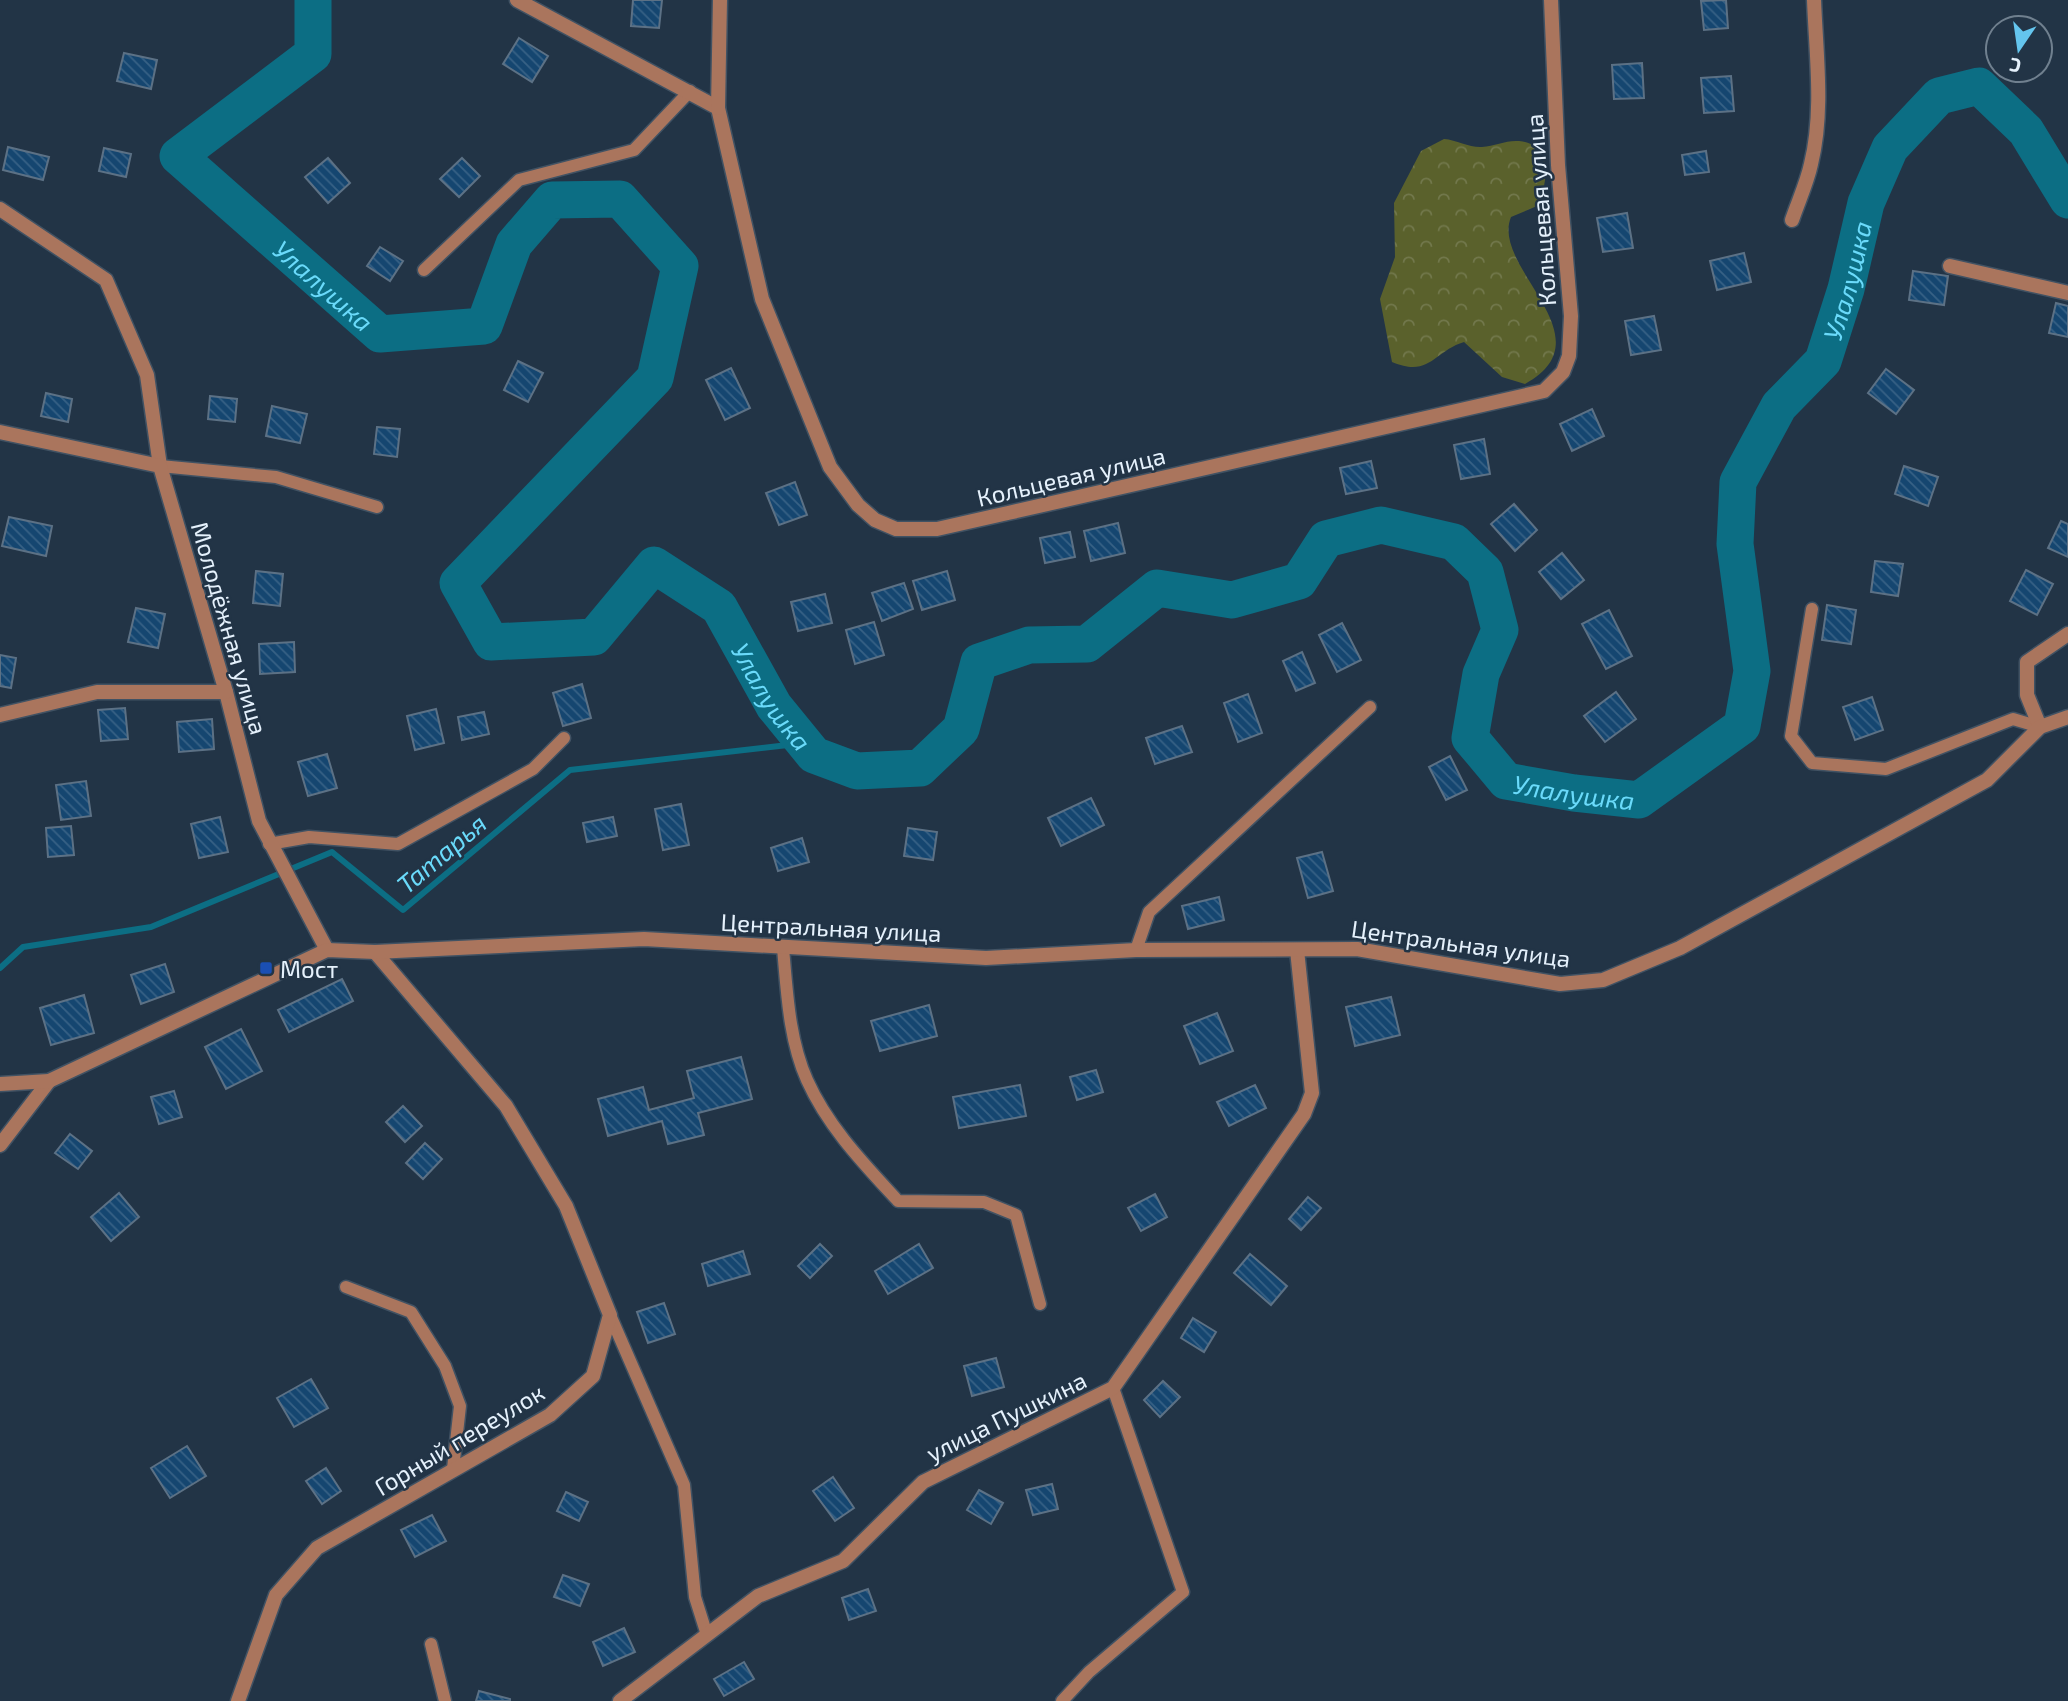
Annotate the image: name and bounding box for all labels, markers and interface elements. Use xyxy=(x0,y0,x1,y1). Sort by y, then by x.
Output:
north arrow xyxy=(1984,14,2054,84)
text: С xyxy=(2007,54,2023,79)
street label: Кольцевая улица xyxy=(1519,113,1562,307)
water label: Улалушка xyxy=(1815,218,1877,344)
water label: Улалушка xyxy=(268,233,380,337)
street label: Кольцевая улица xyxy=(974,440,1168,513)
street label: Молодёжная улица xyxy=(185,518,274,738)
water label: Улалушка xyxy=(726,637,819,756)
water label: Улалушка xyxy=(1511,767,1636,815)
water label: Татарья xyxy=(390,807,492,899)
street label: Центральная улица xyxy=(720,907,942,948)
street label: Центральная улица xyxy=(1349,913,1572,974)
place label: Мост xyxy=(280,954,339,983)
marker: Мост xyxy=(258,960,274,976)
street label: улица Пушкина xyxy=(921,1365,1091,1468)
street label: Горный переулок xyxy=(369,1377,550,1502)

